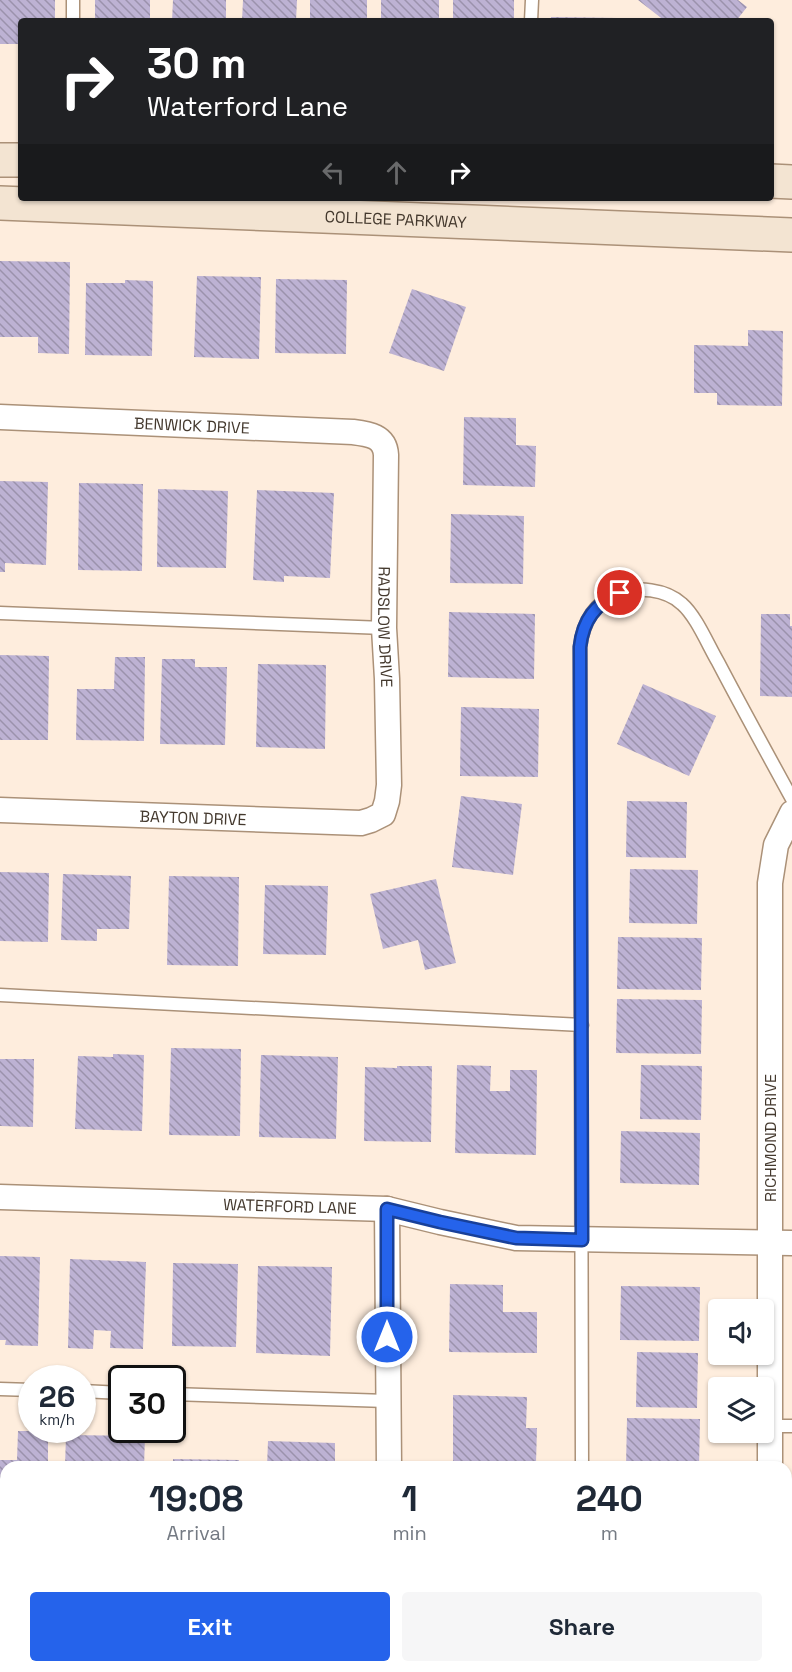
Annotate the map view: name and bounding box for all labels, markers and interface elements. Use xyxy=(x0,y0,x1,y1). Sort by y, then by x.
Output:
text: 30 m xyxy=(147,37,246,90)
icon: right xyxy=(48,42,126,120)
text: Waterford Lane xyxy=(147,89,348,124)
icon: left xyxy=(317,156,350,189)
icon: ahead xyxy=(380,156,413,189)
icon: right xyxy=(443,156,476,189)
street label: COLLEGE PARKWAY xyxy=(324,206,467,232)
street label: BENWICK DRIVE xyxy=(134,412,250,438)
street label: RADSLOW DRIVE xyxy=(373,566,398,688)
pin xyxy=(594,567,645,618)
icon: arrive xyxy=(603,576,636,609)
street label: BAYTON DRIVE xyxy=(139,806,247,830)
street label: RICHMOND DRIVE xyxy=(760,1074,781,1202)
street label: WATERFORD LANE xyxy=(223,1193,357,1219)
map controls xyxy=(708,1299,774,1443)
button: sound xyxy=(708,1299,774,1365)
position arrow xyxy=(355,1305,419,1369)
speed limit sign: 30 xyxy=(108,1365,186,1443)
text: 26 xyxy=(39,1377,75,1416)
button: layers xyxy=(708,1377,774,1443)
text: km/h xyxy=(39,1410,75,1429)
text: 19:08 xyxy=(149,1476,243,1522)
text: 1 xyxy=(401,1476,418,1522)
text: 240 xyxy=(576,1476,643,1522)
text: Arrival xyxy=(166,1520,226,1546)
text: min xyxy=(392,1520,427,1546)
text: m xyxy=(601,1520,618,1546)
button: Exit xyxy=(30,1592,390,1661)
button: Share xyxy=(402,1592,762,1661)

